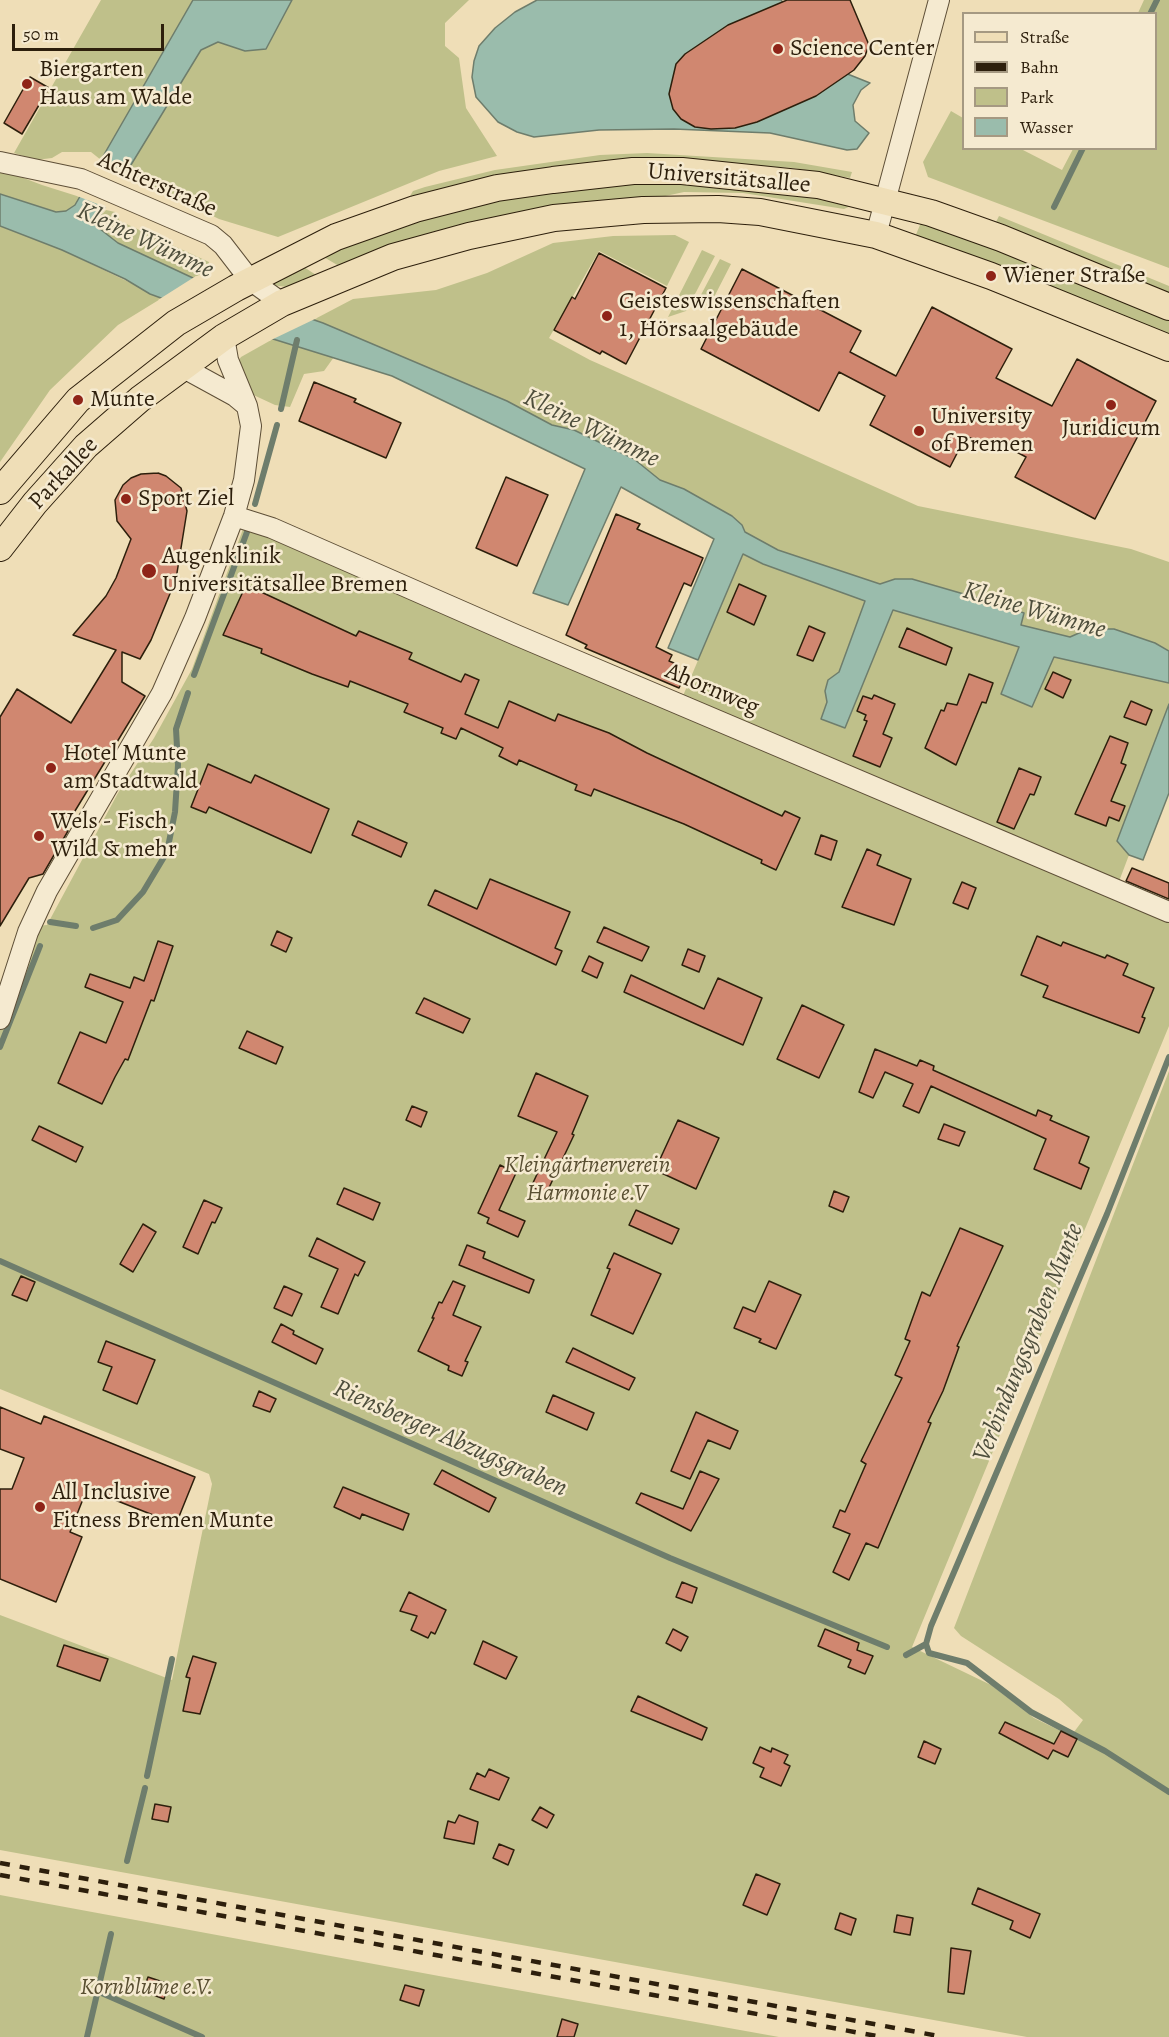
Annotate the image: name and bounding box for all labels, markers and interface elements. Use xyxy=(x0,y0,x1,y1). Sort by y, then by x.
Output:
scale bar xyxy=(15,12,166,50)
legend xyxy=(962,12,1157,150)
text: 50 m xyxy=(23,22,59,46)
text: Straße xyxy=(1020,25,1069,49)
place label: Science Center xyxy=(790,35,935,63)
marker: Science Center xyxy=(771,42,785,56)
text: Bahn xyxy=(1020,55,1059,79)
place label: Biergarten Haus am Walde xyxy=(39,56,192,112)
marker: Biergarten Haus am Walde xyxy=(20,77,34,91)
text: Park xyxy=(1020,85,1054,109)
text: Wasser xyxy=(1020,115,1073,139)
street label: Achterstraße xyxy=(93,146,221,224)
street label: Universitätsallee xyxy=(646,158,812,200)
water label: Kleine Wümme xyxy=(72,196,218,286)
place label: Wiener Straße xyxy=(1003,262,1145,290)
marker: Wiener Straße xyxy=(984,269,998,283)
place label: Geisteswissenschaften 1, Hörsaalgebäude xyxy=(619,288,840,344)
marker: Geisteswissenschaften 1, Hörsaalgebäude xyxy=(600,309,614,323)
water label: Kleine Wümme xyxy=(518,383,664,475)
place label: Munte xyxy=(90,386,155,414)
marker: Munte xyxy=(71,393,85,407)
marker: Juridicum xyxy=(1104,398,1118,412)
place label: University of Bremen xyxy=(931,403,1033,459)
place label: Juridicum xyxy=(1062,415,1160,443)
marker: University of Bremen xyxy=(912,424,926,438)
street label: Parkallee xyxy=(23,432,105,516)
place label: Sport Ziel xyxy=(138,485,234,513)
marker: Sport Ziel xyxy=(119,492,133,506)
place label: Augenklinik Universitätsallee Bremen xyxy=(162,543,408,599)
marker: Augenklinik Universitätsallee Bremen xyxy=(140,562,158,580)
water label: Kleine Wümme xyxy=(959,576,1109,646)
street label: Ahornweg xyxy=(661,657,763,723)
place label: Hotel Munte am Stadtwald xyxy=(63,740,198,796)
marker: Hotel Munte am Stadtwald xyxy=(44,761,58,775)
place label: Wels - Fisch, Wild & mehr xyxy=(51,808,177,864)
marker: Wels - Fisch, Wild & mehr xyxy=(32,829,46,843)
park label: Kleingärtnerverein Harmonie e.V xyxy=(504,1152,670,1208)
water label: Verbindungsgraben Munte xyxy=(967,1219,1091,1467)
water label: Riensberger Abzugsgraben xyxy=(328,1373,572,1505)
place label: All Inclusive Fitness Bremen Munte xyxy=(52,1479,274,1535)
marker: All Inclusive Fitness Bremen Munte xyxy=(33,1500,47,1514)
park label: Kornblume e.V. xyxy=(80,1974,214,2002)

